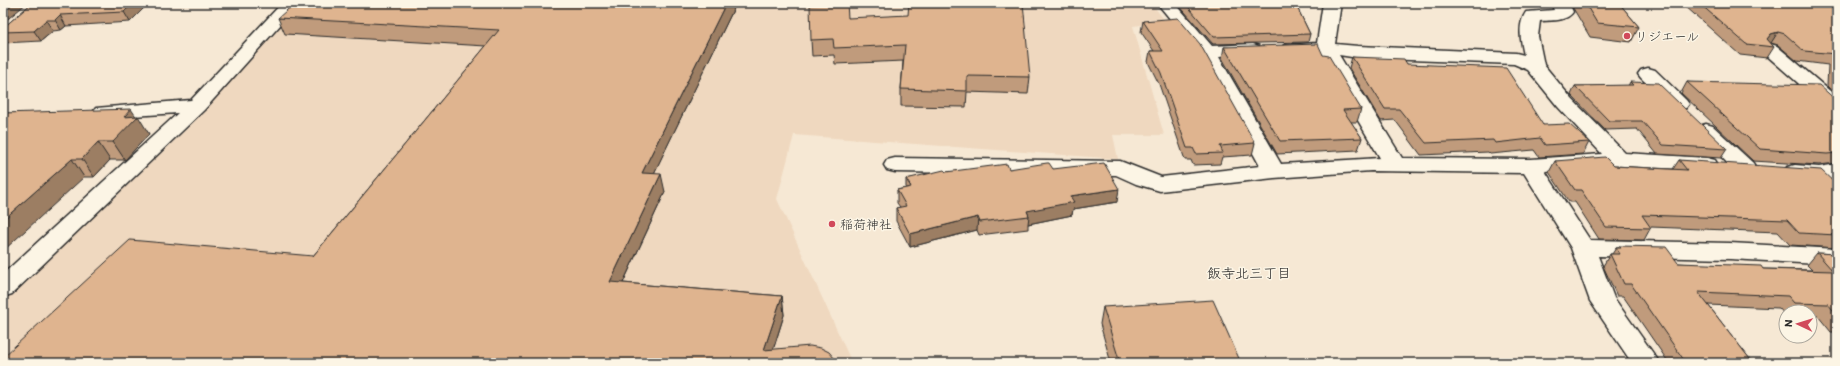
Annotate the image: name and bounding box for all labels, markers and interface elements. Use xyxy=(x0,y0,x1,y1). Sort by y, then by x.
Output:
place label: リジエール xyxy=(1635,29,1699,44)
marker: リジエール xyxy=(1622,31,1632,41)
place label: 稲荷神社 xyxy=(840,217,892,232)
marker: 稲荷神社 xyxy=(827,219,837,229)
district label: 飯寺北三丁目 xyxy=(1207,265,1291,282)
north arrow xyxy=(1778,304,1818,344)
text: N xyxy=(1782,319,1795,328)

